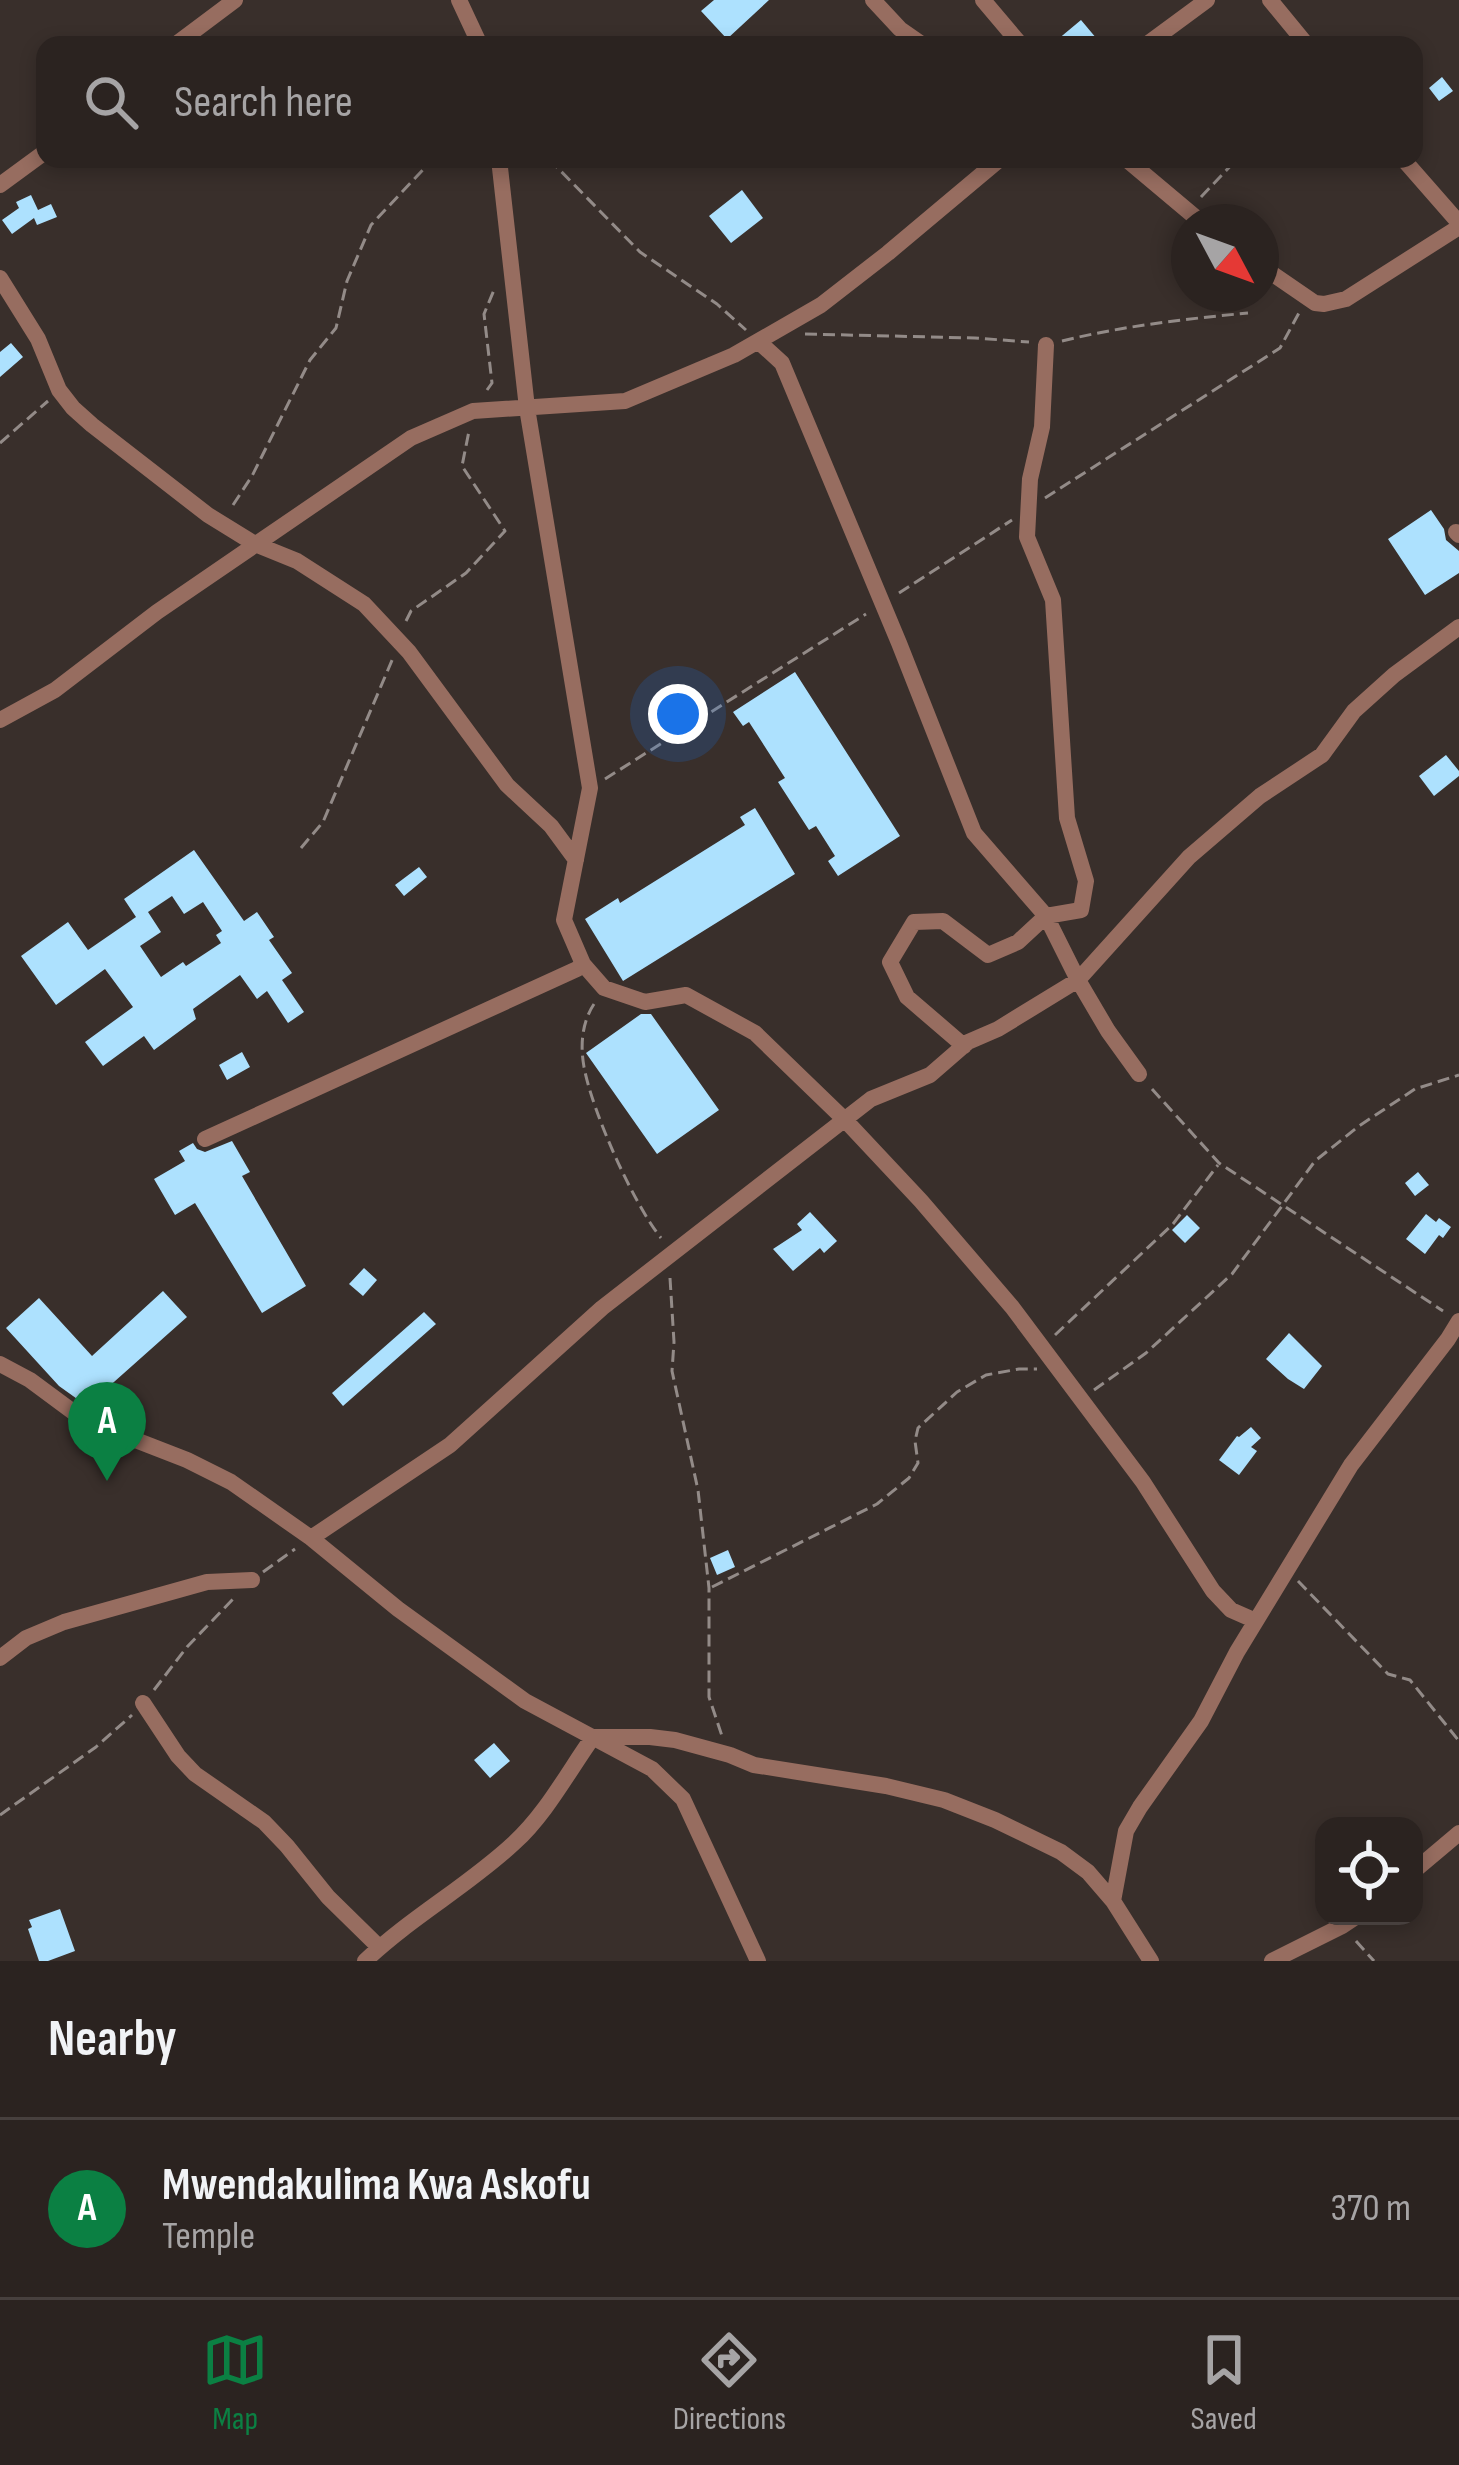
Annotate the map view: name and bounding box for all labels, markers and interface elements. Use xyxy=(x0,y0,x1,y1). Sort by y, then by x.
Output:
search box xyxy=(36,36,1423,168)
icon: search xyxy=(78,69,144,135)
text: Search here xyxy=(174,75,353,130)
north arrow xyxy=(1171,204,1279,312)
your location xyxy=(648,684,708,744)
pin: A xyxy=(68,1382,146,1481)
map controls xyxy=(1315,1817,1423,1925)
button: locate xyxy=(1315,1817,1423,1925)
text: Nearby xyxy=(48,2009,177,2070)
text: Mwendakulima Kwa Askofu xyxy=(162,2158,591,2213)
text: A xyxy=(78,2185,96,2232)
text: 370 m xyxy=(1331,2185,1411,2232)
text: Temple xyxy=(162,2213,255,2260)
tab: Map xyxy=(202,2327,268,2439)
tab: Directions xyxy=(673,2327,786,2439)
tab: Saved xyxy=(1191,2327,1257,2439)

